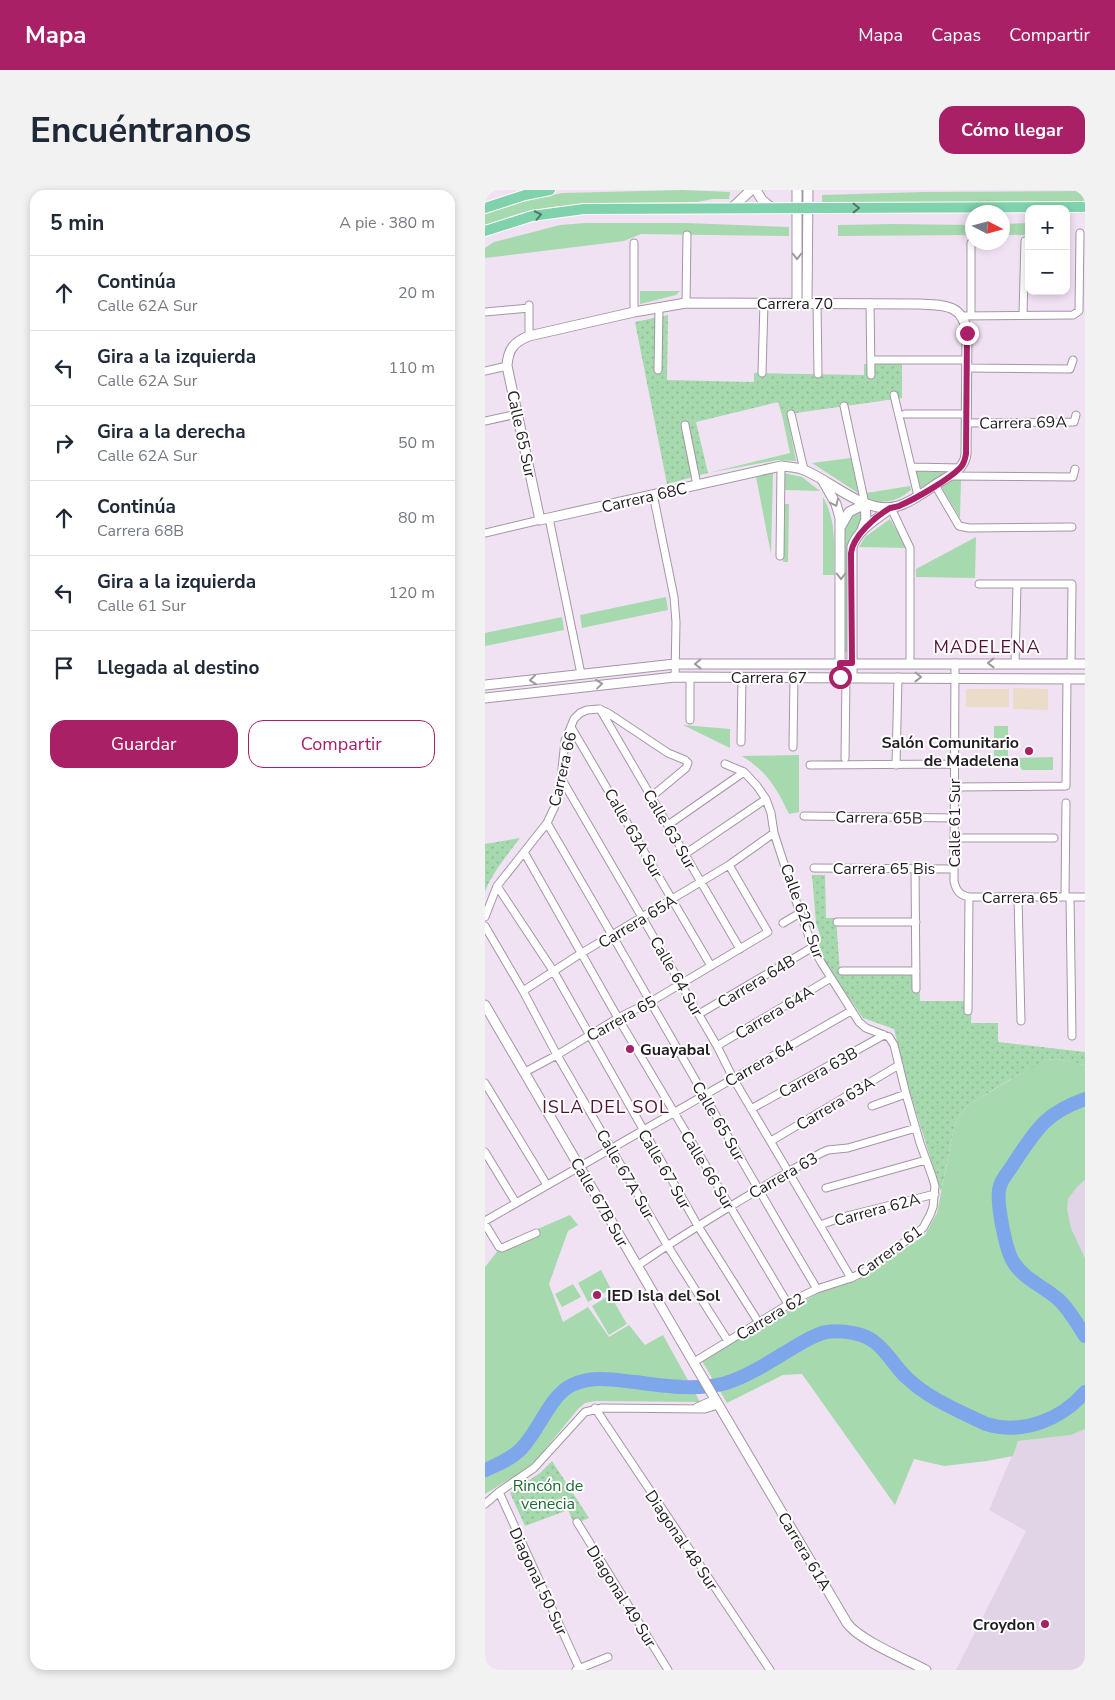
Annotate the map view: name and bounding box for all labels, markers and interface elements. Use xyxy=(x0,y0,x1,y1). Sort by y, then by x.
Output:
text: Mapa xyxy=(25,19,87,51)
text: Mapa xyxy=(858,23,903,47)
text: Capas xyxy=(931,23,981,47)
text: Compartir xyxy=(1009,23,1090,47)
button: Cómo llegar xyxy=(939,106,1085,154)
text: Encuéntranos xyxy=(30,107,251,154)
one-way arrow xyxy=(852,203,860,213)
north arrow xyxy=(965,205,1010,250)
map controls xyxy=(1025,205,1070,295)
button: + xyxy=(1025,205,1070,250)
text: 5 min xyxy=(50,209,104,237)
one-way arrow xyxy=(534,210,543,221)
text: A pie · 380 m xyxy=(339,212,435,234)
button: − xyxy=(1025,250,1070,295)
one-way arrow xyxy=(792,252,802,260)
text: Continúa xyxy=(97,269,176,295)
icon: ahead xyxy=(50,279,78,307)
text: 20 m xyxy=(398,282,435,304)
street label: Carrera 70 xyxy=(757,293,833,315)
text: Calle 62A Sur xyxy=(97,295,198,317)
route end xyxy=(956,322,979,345)
text: Gira a la izquierda xyxy=(97,344,256,370)
icon: left xyxy=(50,354,78,382)
text: 110 m xyxy=(388,357,435,379)
text: Calle 62A Sur xyxy=(97,370,198,392)
street label: Calle 65 Sur xyxy=(501,388,541,480)
street label: Carrera 69A xyxy=(979,411,1068,435)
text: Gira a la derecha xyxy=(97,419,246,445)
icon: right xyxy=(50,429,78,457)
text: 50 m xyxy=(398,432,435,454)
text: Calle 62A Sur xyxy=(97,445,198,467)
street label: Carrera 68C xyxy=(599,477,689,518)
text: Continúa xyxy=(97,494,176,520)
one-way arrow xyxy=(829,498,840,507)
icon: ahead xyxy=(50,504,78,532)
text: 80 m xyxy=(398,507,435,529)
text: Carrera 68B xyxy=(97,520,184,542)
text: Gira a la izquierda xyxy=(97,569,256,595)
one-way arrow xyxy=(835,573,846,581)
icon: left xyxy=(50,579,78,607)
text: 120 m xyxy=(388,582,435,604)
text: Calle 61 Sur xyxy=(97,595,186,617)
district label: MADELENA xyxy=(933,635,1041,659)
icon: arrive xyxy=(50,654,78,682)
text: Llegada al destino xyxy=(97,655,259,681)
one-way arrow xyxy=(987,658,994,668)
one-way arrow xyxy=(694,659,702,669)
route start xyxy=(829,666,852,689)
street label: Carrera 67 xyxy=(731,667,807,689)
one-way arrow xyxy=(914,672,922,683)
one-way arrow xyxy=(529,674,537,685)
one-way arrow xyxy=(596,679,604,690)
button: Guardar xyxy=(50,720,238,768)
button: Compartir xyxy=(248,720,435,768)
street label: Carrera 66 xyxy=(544,730,582,809)
place label: Salón Comunitario de Madelena xyxy=(882,732,1019,772)
marker: Salón Comunitario de Madelena xyxy=(1023,745,1035,757)
street label: Calle 61 Sur xyxy=(944,778,966,867)
street label: Calle 63A Sur xyxy=(598,784,668,883)
street label: Calle 63 Sur xyxy=(637,786,701,874)
street label: Carrera 65B xyxy=(835,806,923,830)
street label: Carrera 65 Bis xyxy=(833,858,935,880)
street label: Calle 62C Sur xyxy=(775,861,830,962)
street label: Carrera 65 xyxy=(982,887,1058,909)
street label: Carrera 65A xyxy=(594,890,681,954)
street label: Calle 64 Sur xyxy=(644,933,708,1021)
street label: Carrera 64B xyxy=(714,950,800,1014)
street label: Carrera 64A xyxy=(731,981,818,1045)
street label: Carrera 65 xyxy=(583,991,660,1047)
street label: Carrera 64 xyxy=(721,1035,798,1092)
place label: Guayabal xyxy=(640,1039,710,1061)
street label: Carrera 63B xyxy=(775,1042,862,1104)
marker: Guayabal xyxy=(624,1043,636,1055)
street label: Carrera 63A xyxy=(792,1072,879,1136)
street label: Calle 65 Sur xyxy=(686,1078,750,1166)
district label: ISLA DEL SOL xyxy=(542,1095,670,1119)
street label: Calle 67A Sur xyxy=(590,1125,660,1224)
street label: Calle 67 Sur xyxy=(632,1126,696,1214)
street label: Calle 66 Sur xyxy=(675,1127,740,1214)
street label: Carrera 63 xyxy=(745,1147,822,1204)
street label: Calle 67B Sur xyxy=(565,1154,634,1251)
street label: Carrera 62A xyxy=(832,1188,923,1232)
street label: Carrera 61 xyxy=(852,1220,927,1283)
place label: IED Isla del Sol xyxy=(607,1285,720,1307)
street label: Carrera 62 xyxy=(732,1288,809,1346)
marker: IED Isla del Sol xyxy=(591,1289,603,1301)
park label: Rincón de venecia xyxy=(513,1475,583,1515)
street label: Diagonal 48 Sur xyxy=(639,1486,723,1595)
street label: Carrera 61A xyxy=(772,1508,836,1595)
street label: Diagonal 50 Sur xyxy=(503,1524,573,1639)
street label: Diagonal 49 Sur xyxy=(581,1541,662,1652)
place label: Croydon xyxy=(973,1614,1035,1636)
marker: Croydon xyxy=(1039,1618,1051,1630)

